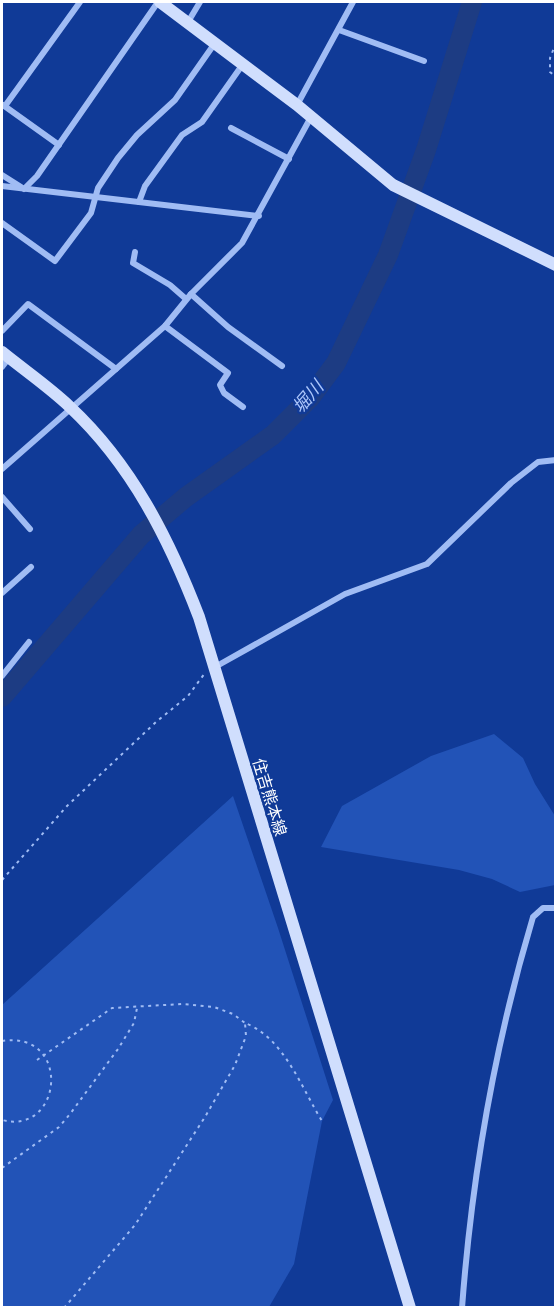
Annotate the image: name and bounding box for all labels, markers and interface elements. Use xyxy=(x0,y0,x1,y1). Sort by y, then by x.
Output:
water label: 堀川 xyxy=(286,373,331,419)
street label: 住吉熊本線 xyxy=(247,756,292,839)

